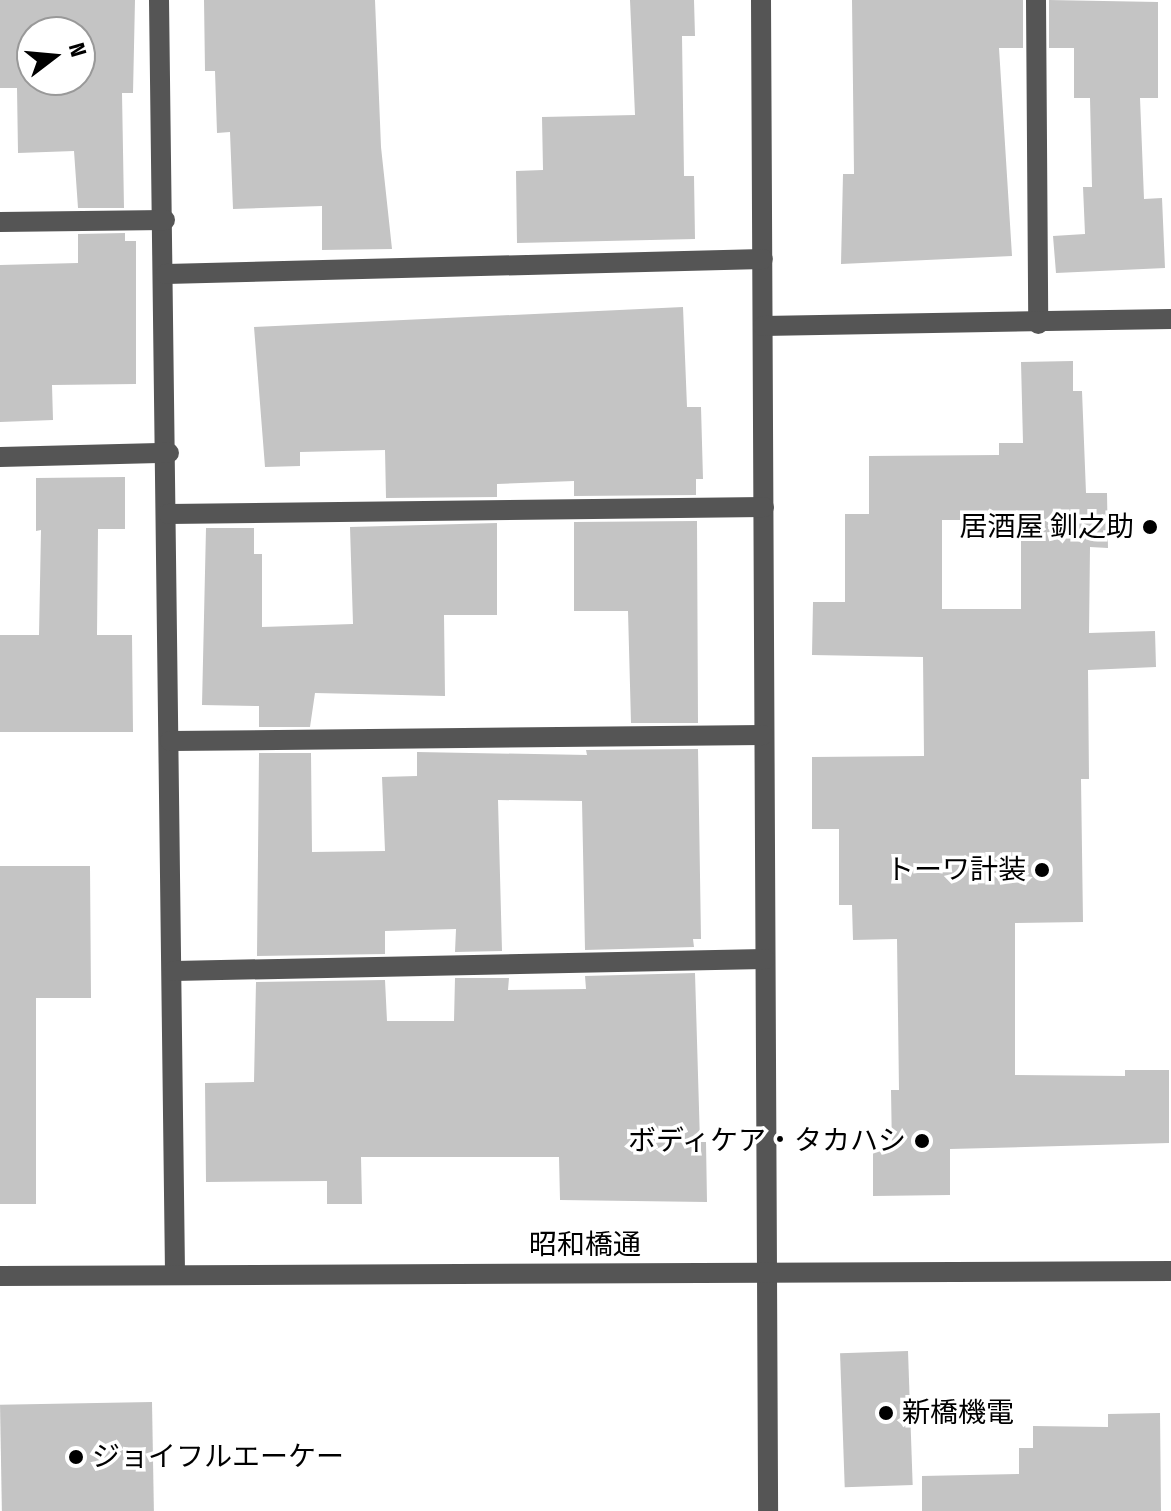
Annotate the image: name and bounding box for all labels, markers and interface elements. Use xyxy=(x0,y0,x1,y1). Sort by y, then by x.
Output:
north arrow xyxy=(16,16,96,96)
text: N xyxy=(63,40,92,60)
place label: 居酒屋 釧之助 xyxy=(959,510,1134,544)
marker: 居酒屋 釧之助 xyxy=(1141,518,1159,536)
place label: トーワ計装 xyxy=(886,853,1026,887)
marker: トーワ計装 xyxy=(1033,861,1051,879)
place label: ボディケア・タカハシ xyxy=(626,1124,906,1158)
marker: ボディケア・タカハシ xyxy=(913,1132,931,1150)
street label: 昭和橋通 xyxy=(529,1228,641,1262)
place label: 新橋機電 xyxy=(902,1396,1014,1430)
marker: 新橋機電 xyxy=(877,1404,895,1422)
place label: ジョイフルエーケー xyxy=(92,1440,344,1474)
marker: ジョイフルエーケー xyxy=(67,1448,85,1466)

